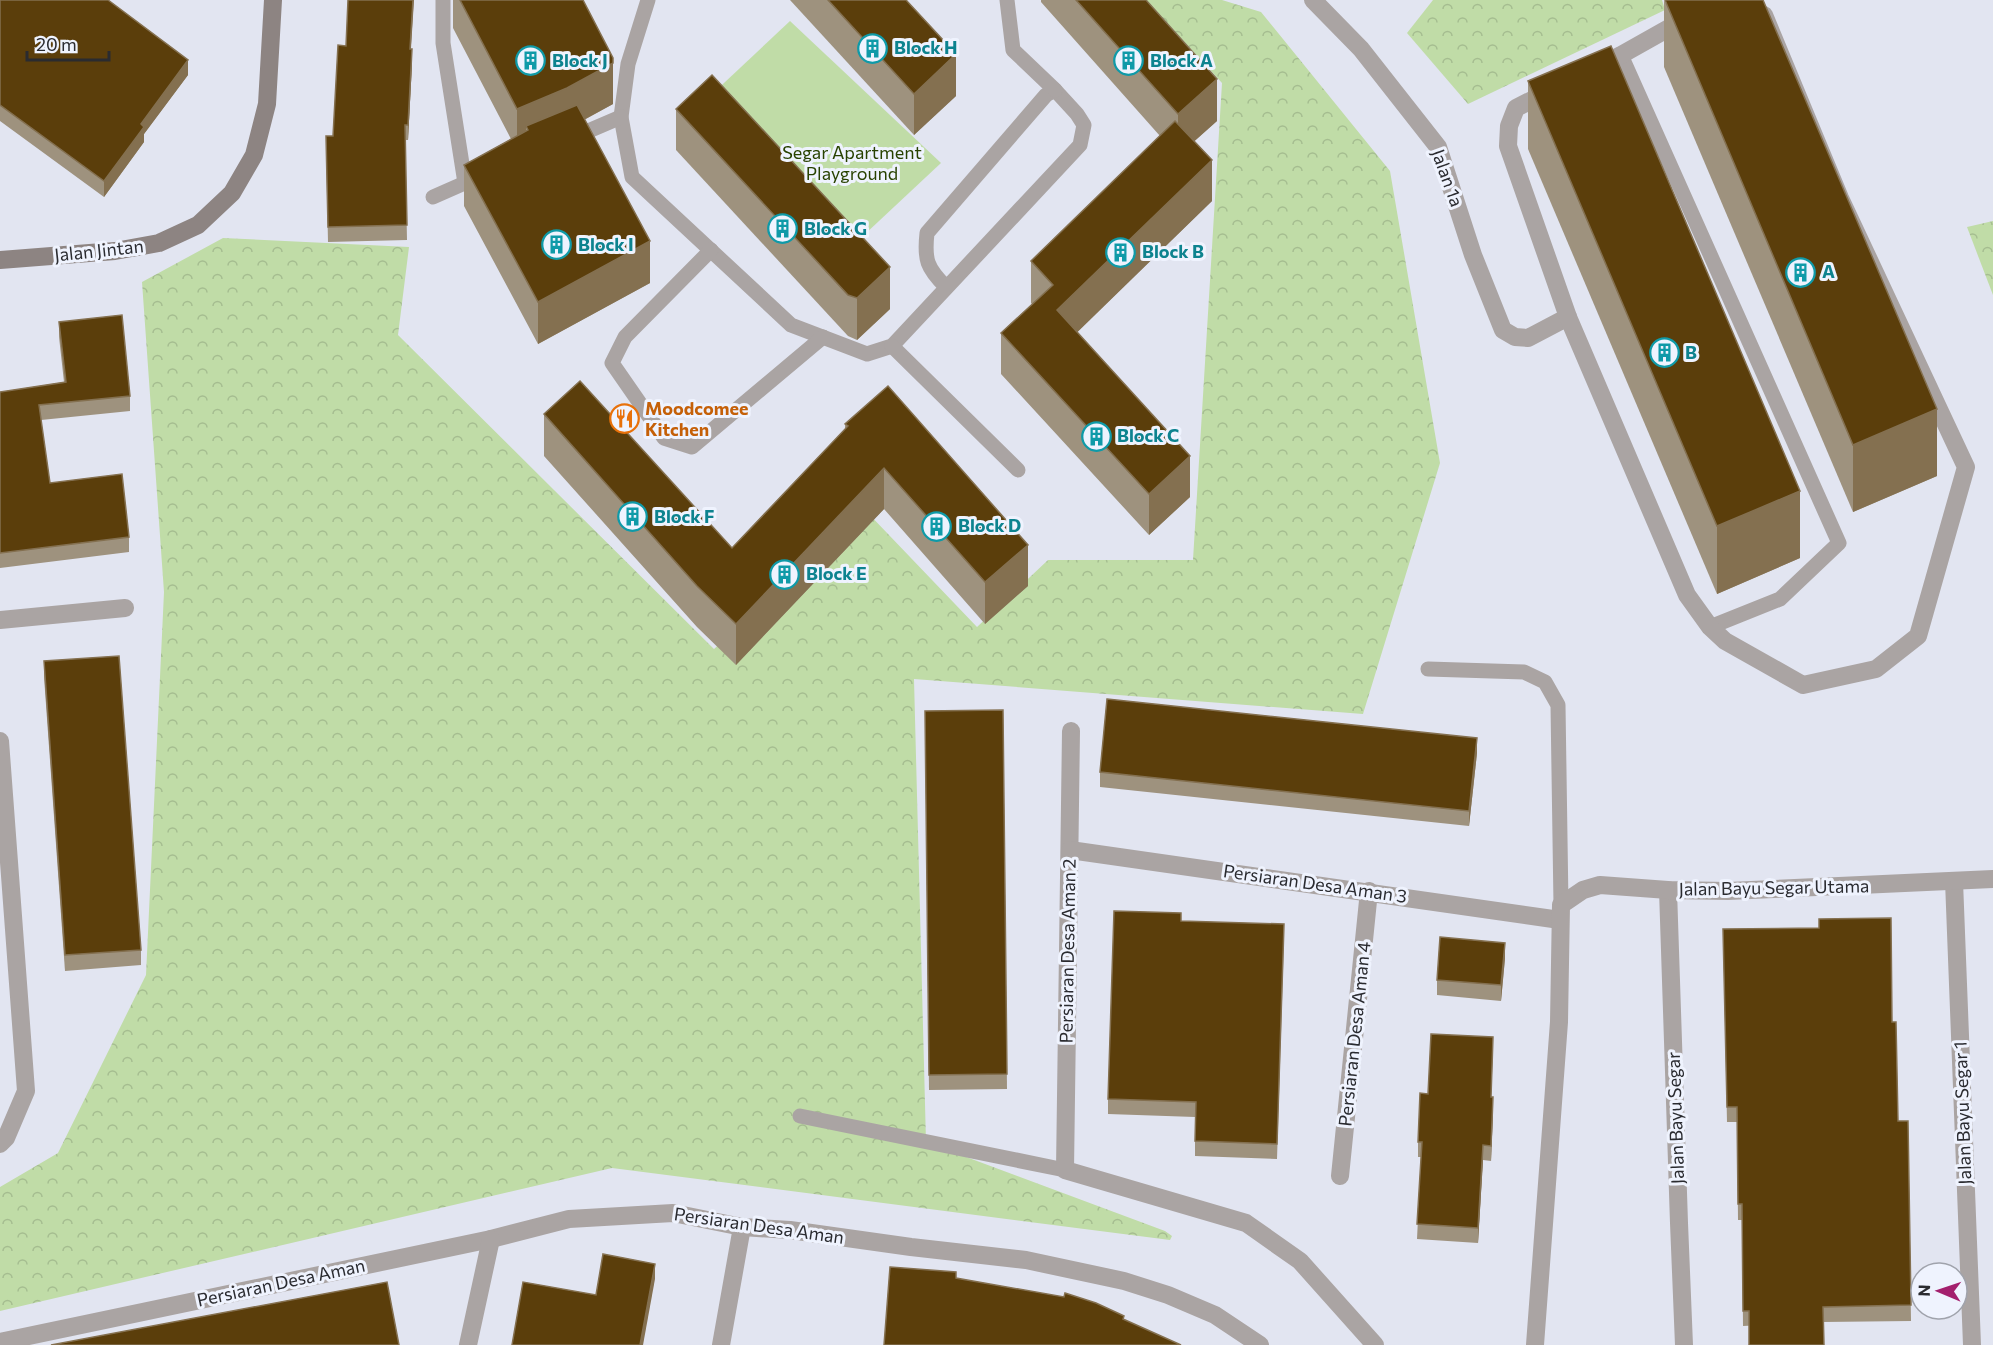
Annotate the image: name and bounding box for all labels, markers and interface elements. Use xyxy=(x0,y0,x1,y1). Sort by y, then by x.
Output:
scale bar xyxy=(27,24,110,62)
building icon: Block H xyxy=(857,32,889,64)
text: 20 m xyxy=(36,33,77,55)
place label: Block H xyxy=(894,36,958,58)
building icon: Block J xyxy=(515,45,547,77)
building icon: Block A xyxy=(1113,45,1145,77)
place label: Block J xyxy=(552,49,608,71)
place label: Block A xyxy=(1150,49,1213,71)
park label: Segar Apartment Playground xyxy=(782,141,922,184)
street label: Jalan 1a xyxy=(1427,146,1468,209)
building icon: Block G xyxy=(767,213,799,245)
place label: Block G xyxy=(804,217,867,239)
building icon: Block I xyxy=(541,229,573,261)
place label: Block I xyxy=(578,233,634,255)
street label: Jalan Jintan xyxy=(53,234,145,266)
building icon: Block B xyxy=(1105,236,1137,268)
place label: Block B xyxy=(1142,240,1204,262)
building icon: A xyxy=(1785,256,1817,288)
place label: A xyxy=(1822,260,1835,282)
building icon: B xyxy=(1648,337,1680,369)
place label: B xyxy=(1685,341,1697,363)
place label: Moodcomee Kitchen xyxy=(645,397,748,440)
restaurant icon: Moodcomee Kitchen xyxy=(608,403,640,435)
building icon: Block C xyxy=(1080,420,1112,452)
place label: Block C xyxy=(1117,424,1179,446)
building icon: Block F xyxy=(617,501,649,533)
place label: Block F xyxy=(654,505,714,527)
building icon: Block D xyxy=(921,510,953,542)
place label: Block D xyxy=(958,514,1021,536)
building icon: Block E xyxy=(769,558,801,590)
place label: Block E xyxy=(806,562,867,584)
street label: Persiaran Desa Aman 2 xyxy=(1054,858,1080,1044)
street label: Persiaran Desa Aman 3 xyxy=(1222,859,1408,907)
street label: Jalan Bayu Segar Utama xyxy=(1678,874,1870,900)
street label: Persiaran Desa Aman 4 xyxy=(1333,940,1375,1127)
street label: Jalan Bayu Segar 1 xyxy=(1949,1041,1975,1185)
street label: Jalan Bayu Segar xyxy=(1662,1052,1688,1185)
street label: Persiaran Desa Aman xyxy=(673,1202,846,1248)
street label: Persiaran Desa Aman xyxy=(195,1253,367,1311)
north arrow xyxy=(1909,1261,1969,1321)
text: N xyxy=(1914,1284,1933,1297)

